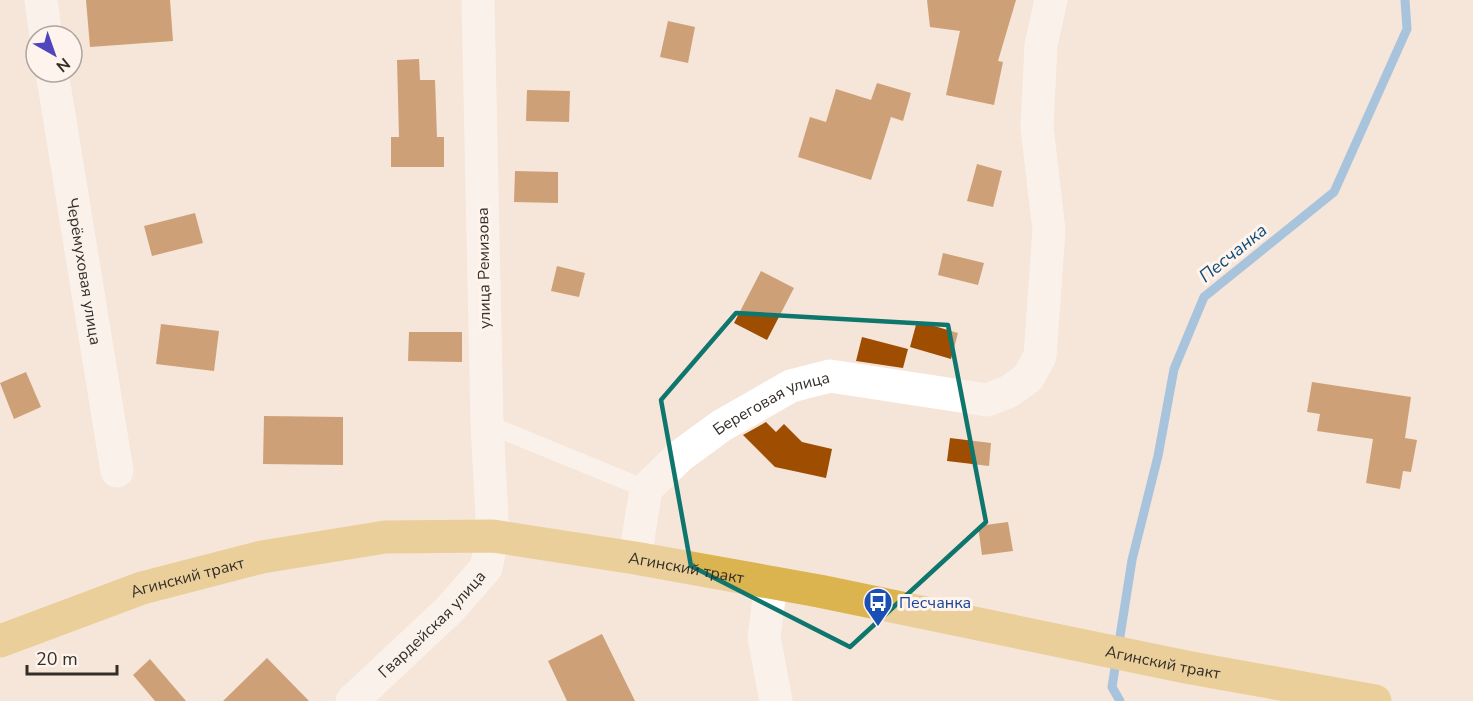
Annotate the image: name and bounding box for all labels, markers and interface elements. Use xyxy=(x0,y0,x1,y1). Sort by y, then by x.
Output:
north arrow xyxy=(24,24,84,84)
text: N xyxy=(51,52,75,77)
street label: Черёмуховая улица xyxy=(61,196,106,347)
street label: улица Ремизова xyxy=(472,207,496,329)
water label: Песчанка xyxy=(1194,218,1272,288)
street label: Береговая улица xyxy=(708,367,832,441)
street label: Агинский тракт xyxy=(627,547,747,590)
street label: Агинский тракт xyxy=(127,552,247,603)
street label: Гвардейская улица xyxy=(374,566,491,683)
bus stop icon: Песчанка xyxy=(862,586,894,628)
place label: Песчанка xyxy=(899,592,971,614)
scale bar xyxy=(27,638,117,676)
street label: Агинский тракт xyxy=(1103,641,1223,685)
text: 20 m xyxy=(36,647,78,671)

